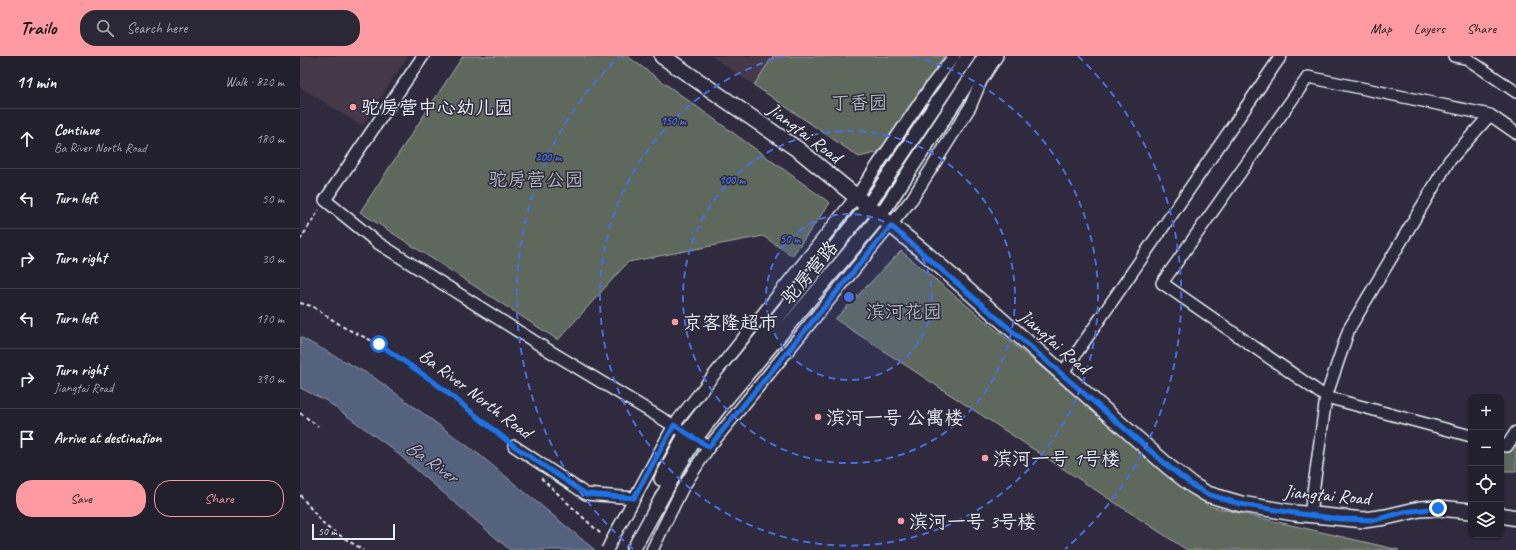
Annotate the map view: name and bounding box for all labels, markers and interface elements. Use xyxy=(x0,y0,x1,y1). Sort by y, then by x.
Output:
search box xyxy=(80,10,360,46)
text: Trailo xyxy=(20,16,56,40)
icon: search xyxy=(94,17,116,39)
text: Search here xyxy=(126,19,188,38)
text: Map xyxy=(1370,20,1392,37)
text: Layers xyxy=(1414,20,1445,37)
text: Share xyxy=(1467,20,1496,37)
text: 11 min xyxy=(16,72,56,93)
text: Walk · 820 m xyxy=(225,74,284,90)
park label: 丁香园 xyxy=(830,91,888,115)
place label: 驼房营中心幼儿园 xyxy=(361,96,513,120)
street label: Jiangtai Road xyxy=(762,97,849,171)
marker: 驼房营中心幼儿园 xyxy=(348,102,358,112)
text: 150 m xyxy=(660,113,687,129)
text: Continue xyxy=(54,121,99,140)
icon: ahead xyxy=(16,128,38,150)
text: 180 m xyxy=(256,131,284,147)
text: Ba River North Road xyxy=(54,140,147,156)
text: 200 m xyxy=(535,149,562,165)
park label: 驼房营公园 xyxy=(488,168,584,192)
text: 100 m xyxy=(719,172,746,188)
icon: left xyxy=(16,188,38,210)
text: Turn left xyxy=(54,189,97,208)
text: 50 m xyxy=(262,191,284,207)
text: 50 m xyxy=(780,231,801,247)
street label: 驼房营路 xyxy=(776,236,843,309)
icon: right xyxy=(16,248,38,270)
text: Turn right xyxy=(54,249,107,268)
text: 30 m xyxy=(262,251,284,267)
centre of rings xyxy=(842,290,856,304)
park label: 滨河花园 xyxy=(866,300,942,324)
street label: Jiangtai Road xyxy=(1013,304,1098,382)
icon: left xyxy=(16,308,38,330)
text: Turn left xyxy=(54,309,97,328)
text: 170 m xyxy=(256,311,284,327)
place label: 京客隆超市 xyxy=(683,311,778,335)
marker: 京客隆超市 xyxy=(670,317,680,327)
route start xyxy=(370,335,388,353)
street label: Ba River North Road xyxy=(414,343,539,446)
text: Turn right xyxy=(54,361,107,380)
icon: right xyxy=(16,368,38,390)
text: 390 m xyxy=(256,371,284,387)
text: Jiangtai Road xyxy=(54,380,113,396)
map controls xyxy=(1468,394,1504,538)
button: + xyxy=(1468,394,1504,430)
place label: 滨河一号 公寓楼 xyxy=(826,406,964,430)
marker: 滨河一号 公寓楼 xyxy=(813,412,823,422)
icon: arrive xyxy=(16,428,38,450)
text: Arrive at destination xyxy=(54,429,161,448)
button: − xyxy=(1468,430,1504,466)
water label: Ba River xyxy=(401,435,465,490)
place label: 滨河一号 1号楼 xyxy=(993,447,1120,471)
marker: 滨河一号 1号楼 xyxy=(980,453,990,463)
button: locate xyxy=(1468,466,1504,502)
street label: Jiangtai Road xyxy=(1282,479,1375,511)
button: Save xyxy=(16,480,146,517)
button: Share xyxy=(154,480,284,517)
route end xyxy=(1429,499,1447,517)
button: layers xyxy=(1468,502,1504,538)
place label: 滨河一号 3号楼 xyxy=(909,510,1036,534)
marker: 滨河一号 3号楼 xyxy=(896,516,906,526)
scale bar xyxy=(312,522,395,541)
text: 50 m xyxy=(318,524,337,538)

